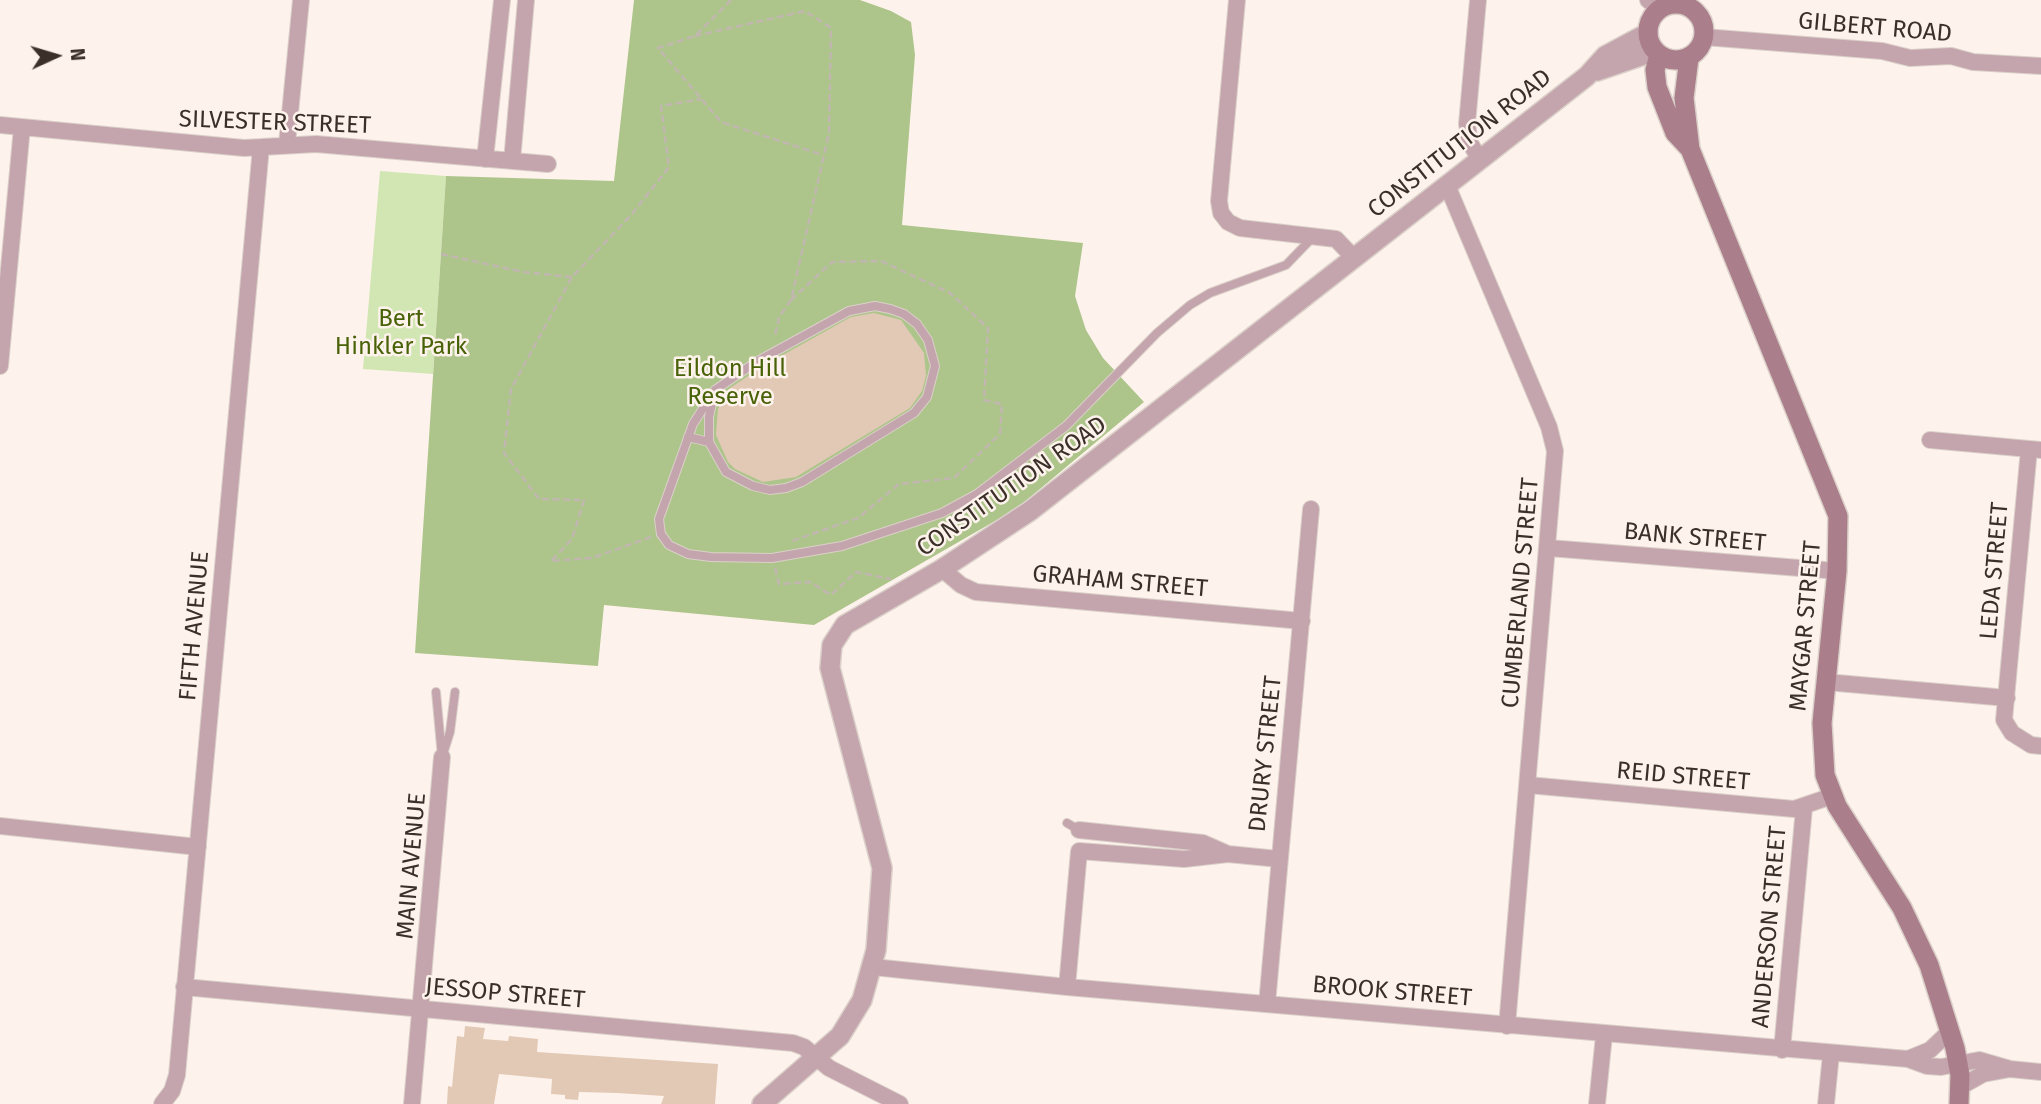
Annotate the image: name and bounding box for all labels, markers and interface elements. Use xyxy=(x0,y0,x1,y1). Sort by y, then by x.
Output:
street label: GILBERT ROAD xyxy=(1797,7,1953,49)
north arrow xyxy=(21,21,91,91)
text: N xyxy=(66,47,89,62)
street label: CONSTITUTION ROAD xyxy=(1362,63,1558,225)
street label: SILVESTER STREET xyxy=(178,105,372,141)
park label: Bert Hinkler Park xyxy=(335,305,467,361)
park label: Eildon Hill Reserve xyxy=(674,355,786,411)
street label: CONSTITUTION ROAD xyxy=(912,411,1112,563)
street label: CUMBERLAND STREET xyxy=(1497,477,1545,709)
street label: LEDA STREET xyxy=(1975,501,2015,641)
street label: BANK STREET xyxy=(1623,517,1767,559)
street label: MAYGAR STREET xyxy=(1784,540,1828,712)
street label: FIFTH AVENUE xyxy=(174,550,216,702)
street label: GRAHAM STREET xyxy=(1031,560,1209,604)
street label: DRURY STREET xyxy=(1243,675,1289,833)
street label: REID STREET xyxy=(1615,757,1751,797)
street label: MAIN AVENUE xyxy=(391,792,433,940)
street label: ANDERSON STREET xyxy=(1747,825,1793,1029)
street label: BROOK STREET xyxy=(1311,971,1473,1013)
street label: JESSOP STREET xyxy=(424,973,586,1015)

